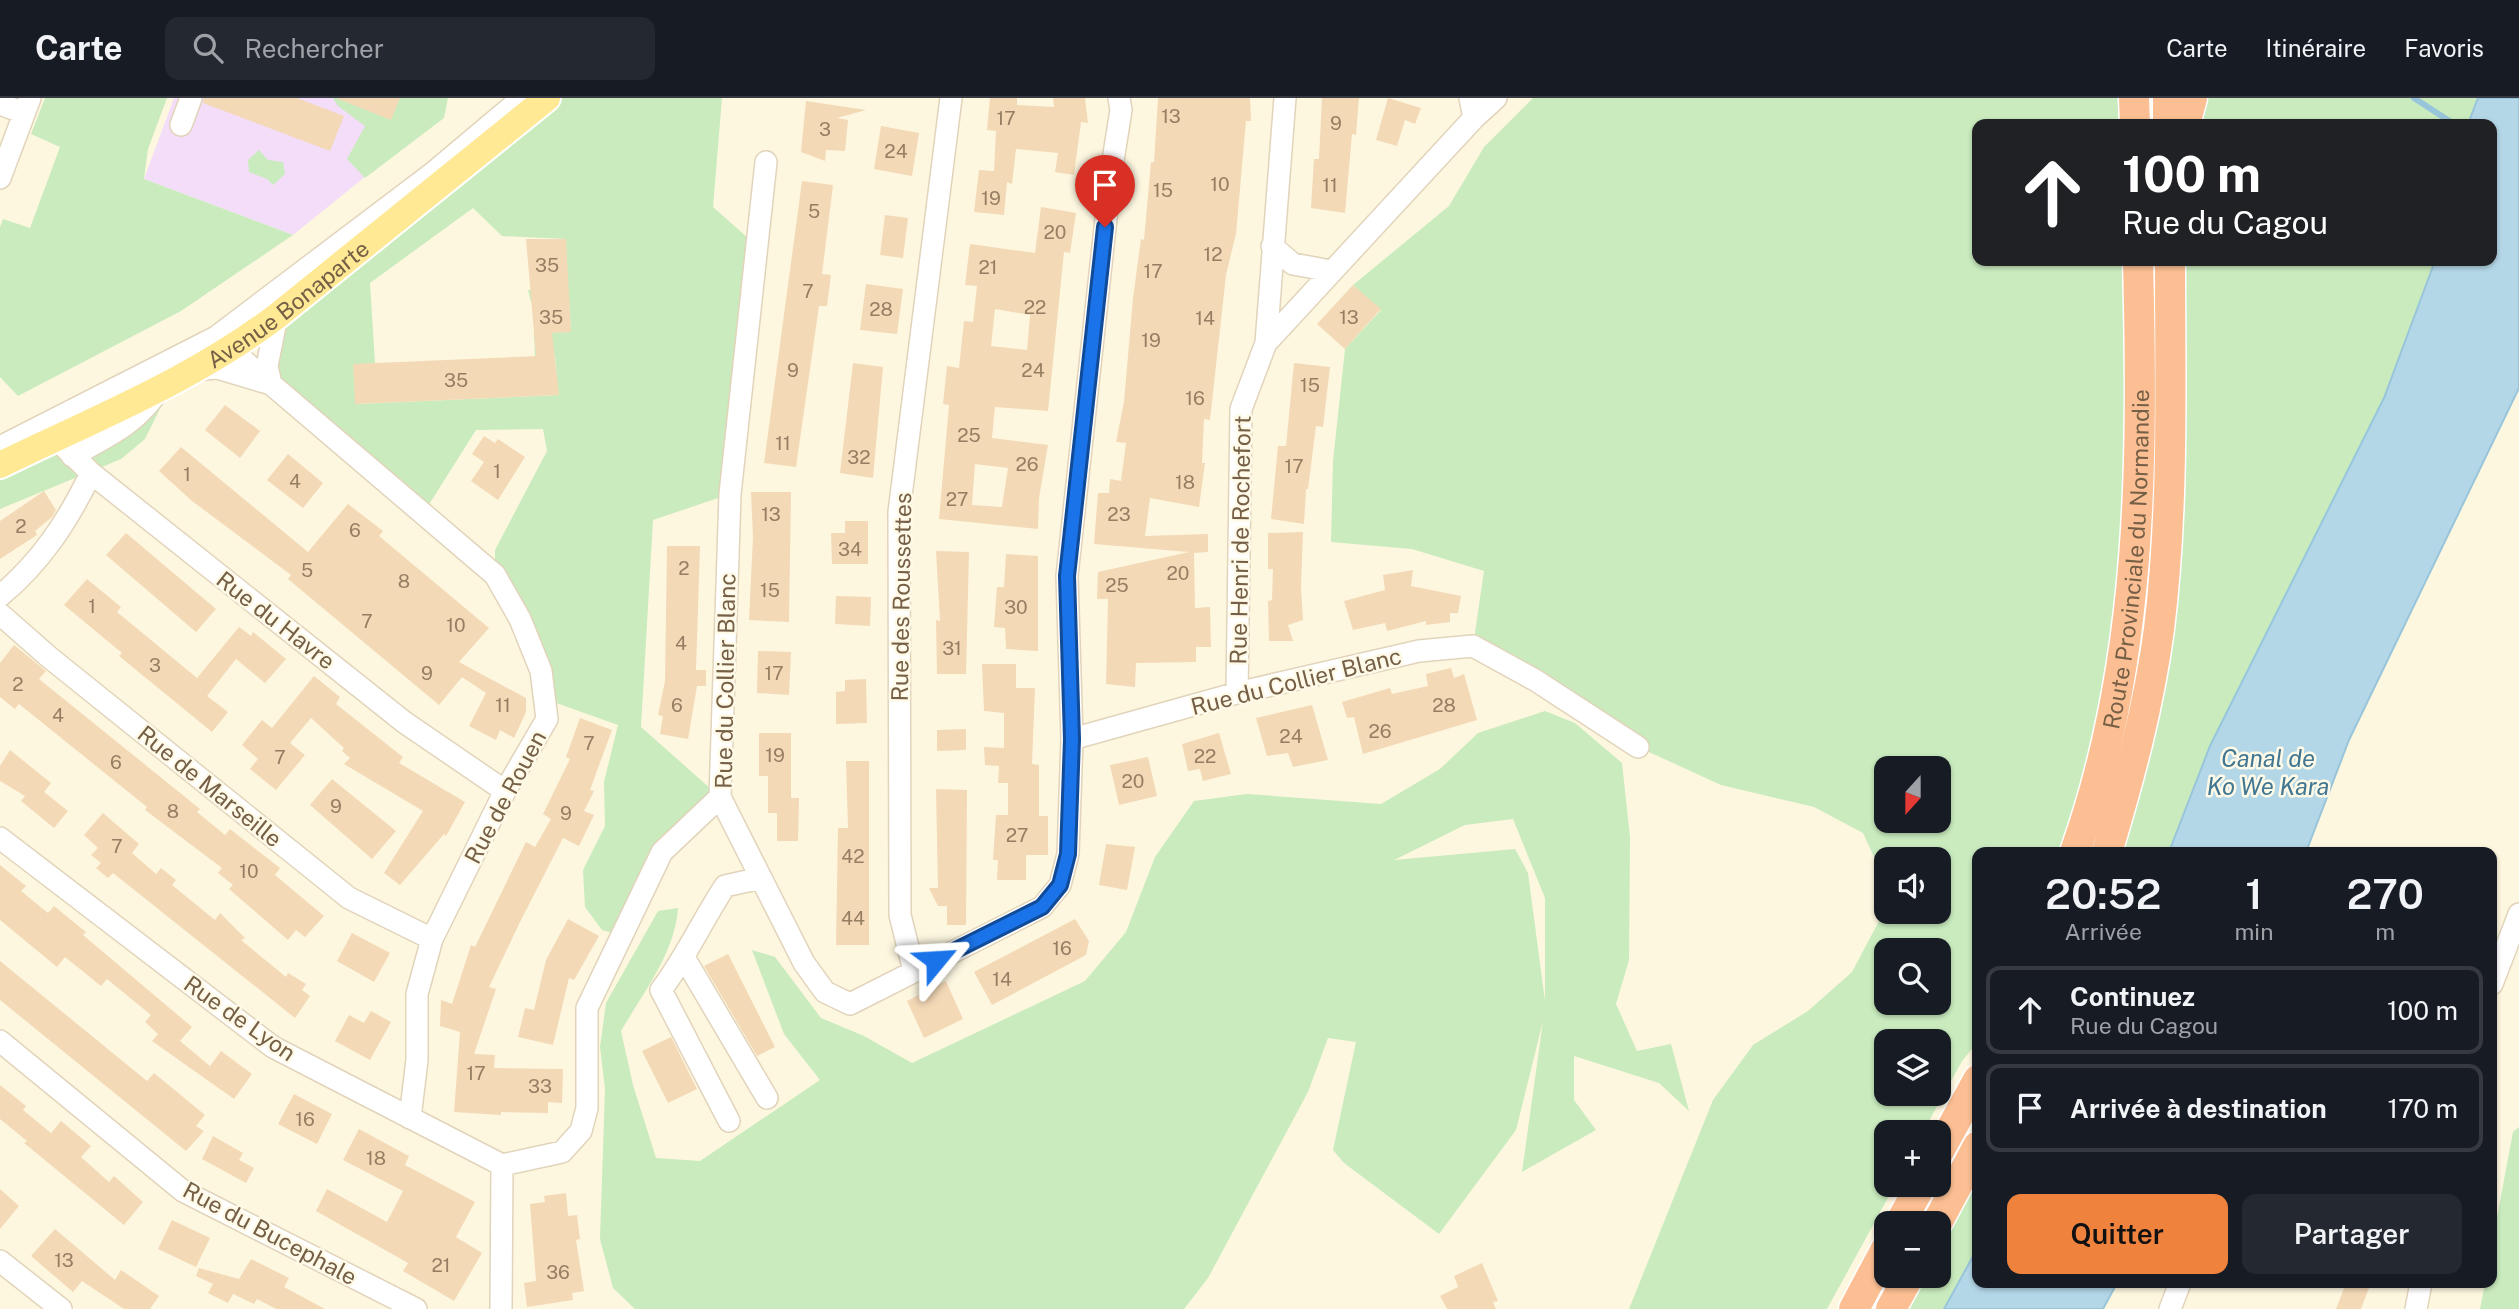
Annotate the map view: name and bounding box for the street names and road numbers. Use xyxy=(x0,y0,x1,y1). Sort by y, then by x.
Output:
street label: Avenue Bonaparte xyxy=(202,234,374,373)
street label: Route Provinciale du Normandie xyxy=(2097,389,2153,731)
street label: Rue Henri de Rochefort xyxy=(1224,415,1256,665)
street label: Rue des Roussettes xyxy=(886,492,916,702)
street label: Rue du Havre xyxy=(211,565,341,675)
street label: Rue du Collier Blanc xyxy=(710,573,740,789)
street label: Rue du Collier Blanc xyxy=(1188,642,1404,720)
street label: Rue de Marseille xyxy=(133,720,287,852)
street label: Rue de Rouen xyxy=(459,726,551,868)
street label: Rue de Lyon xyxy=(179,970,301,1066)
street label: Rue du Bucephale xyxy=(179,1176,361,1290)

